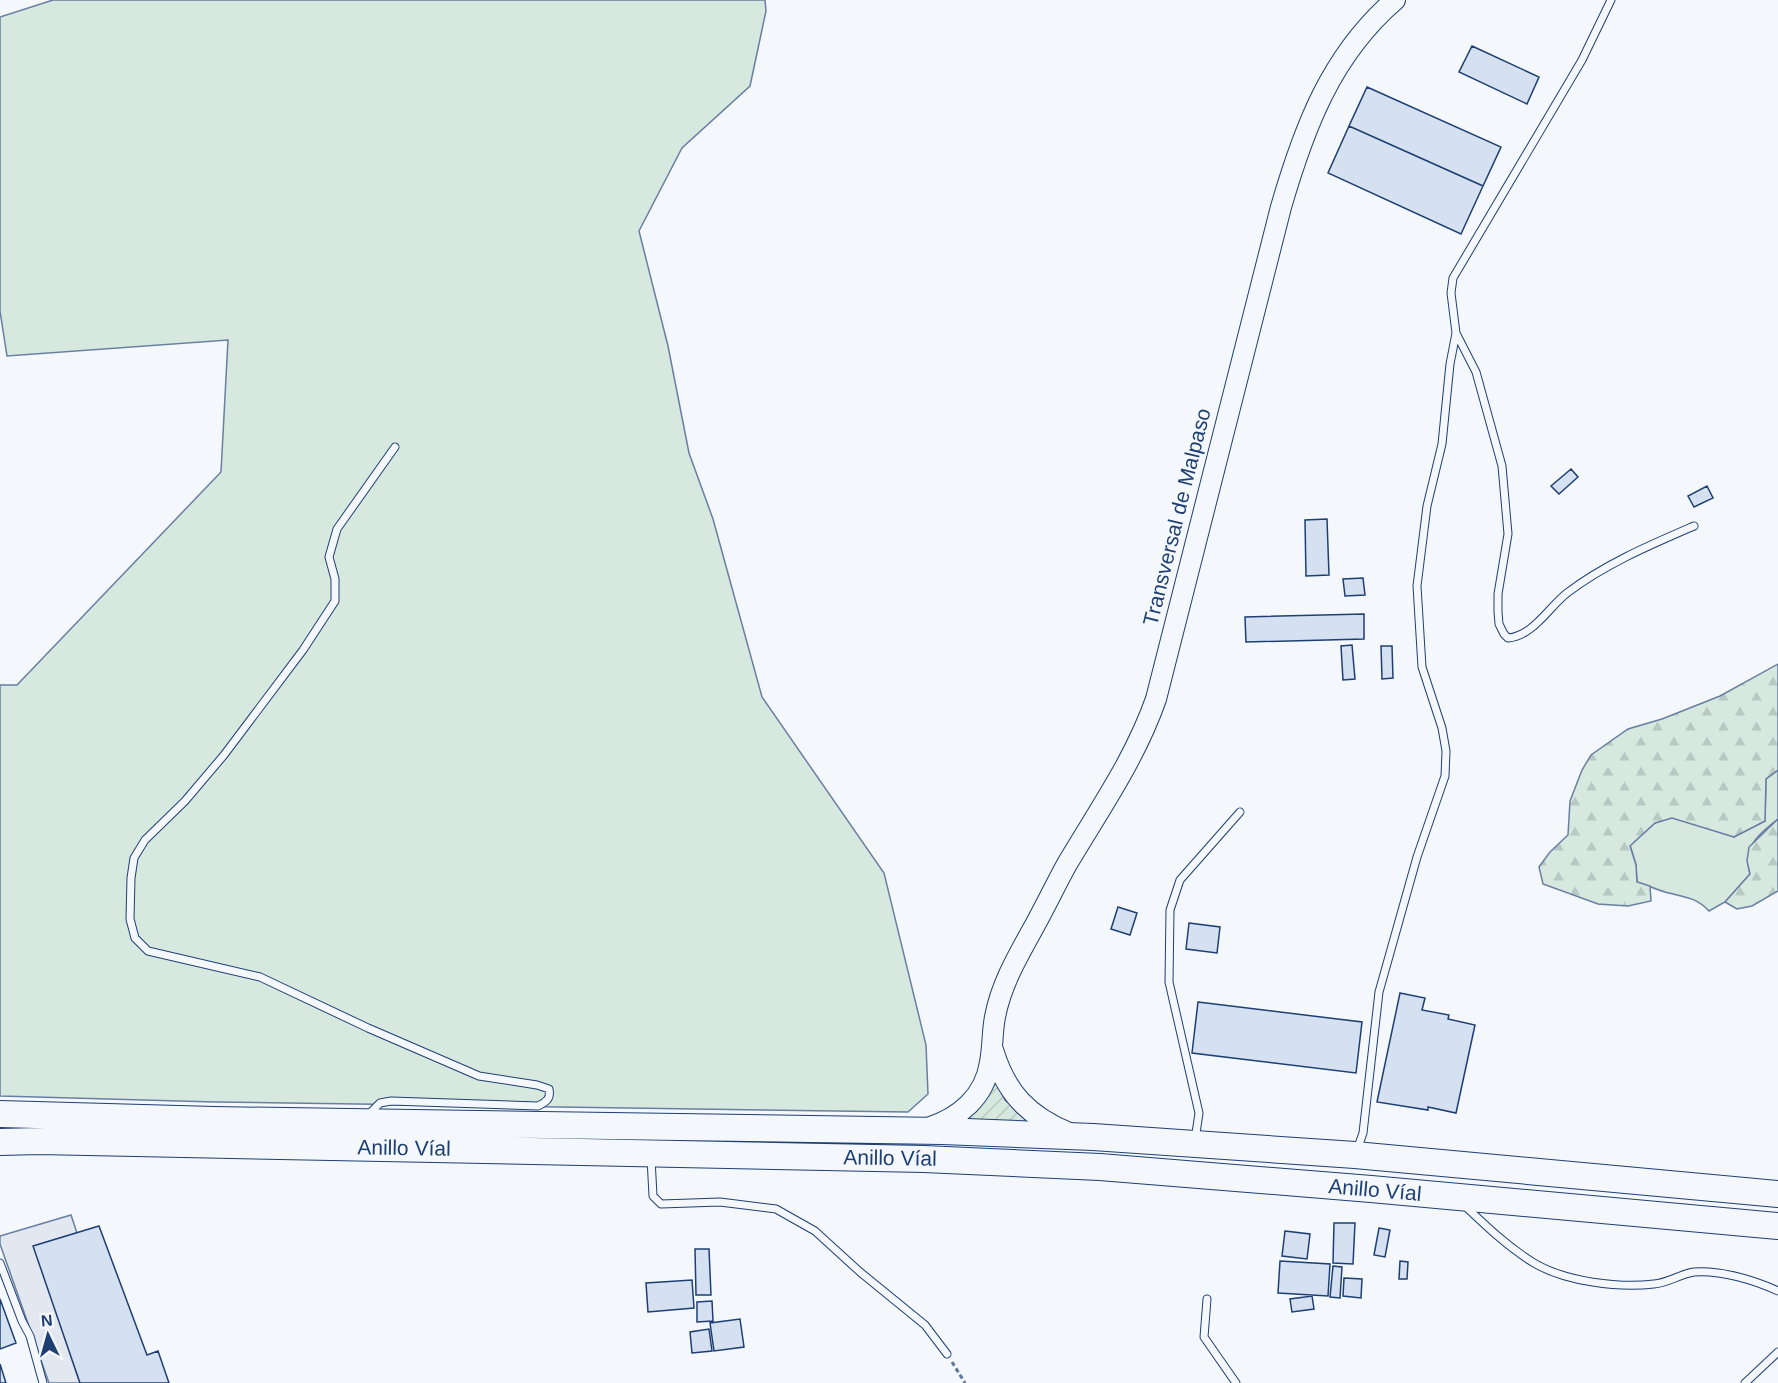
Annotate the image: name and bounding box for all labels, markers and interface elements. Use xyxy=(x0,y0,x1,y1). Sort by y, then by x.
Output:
street label: Transversal de Malpaso xyxy=(1138,406,1215,628)
street label: Anillo Víal xyxy=(357,1135,451,1160)
street label: Anillo Víal xyxy=(843,1145,937,1170)
street label: Anillo Víal xyxy=(1328,1174,1423,1205)
north arrow xyxy=(18,1305,78,1365)
text: N xyxy=(40,1312,53,1330)

